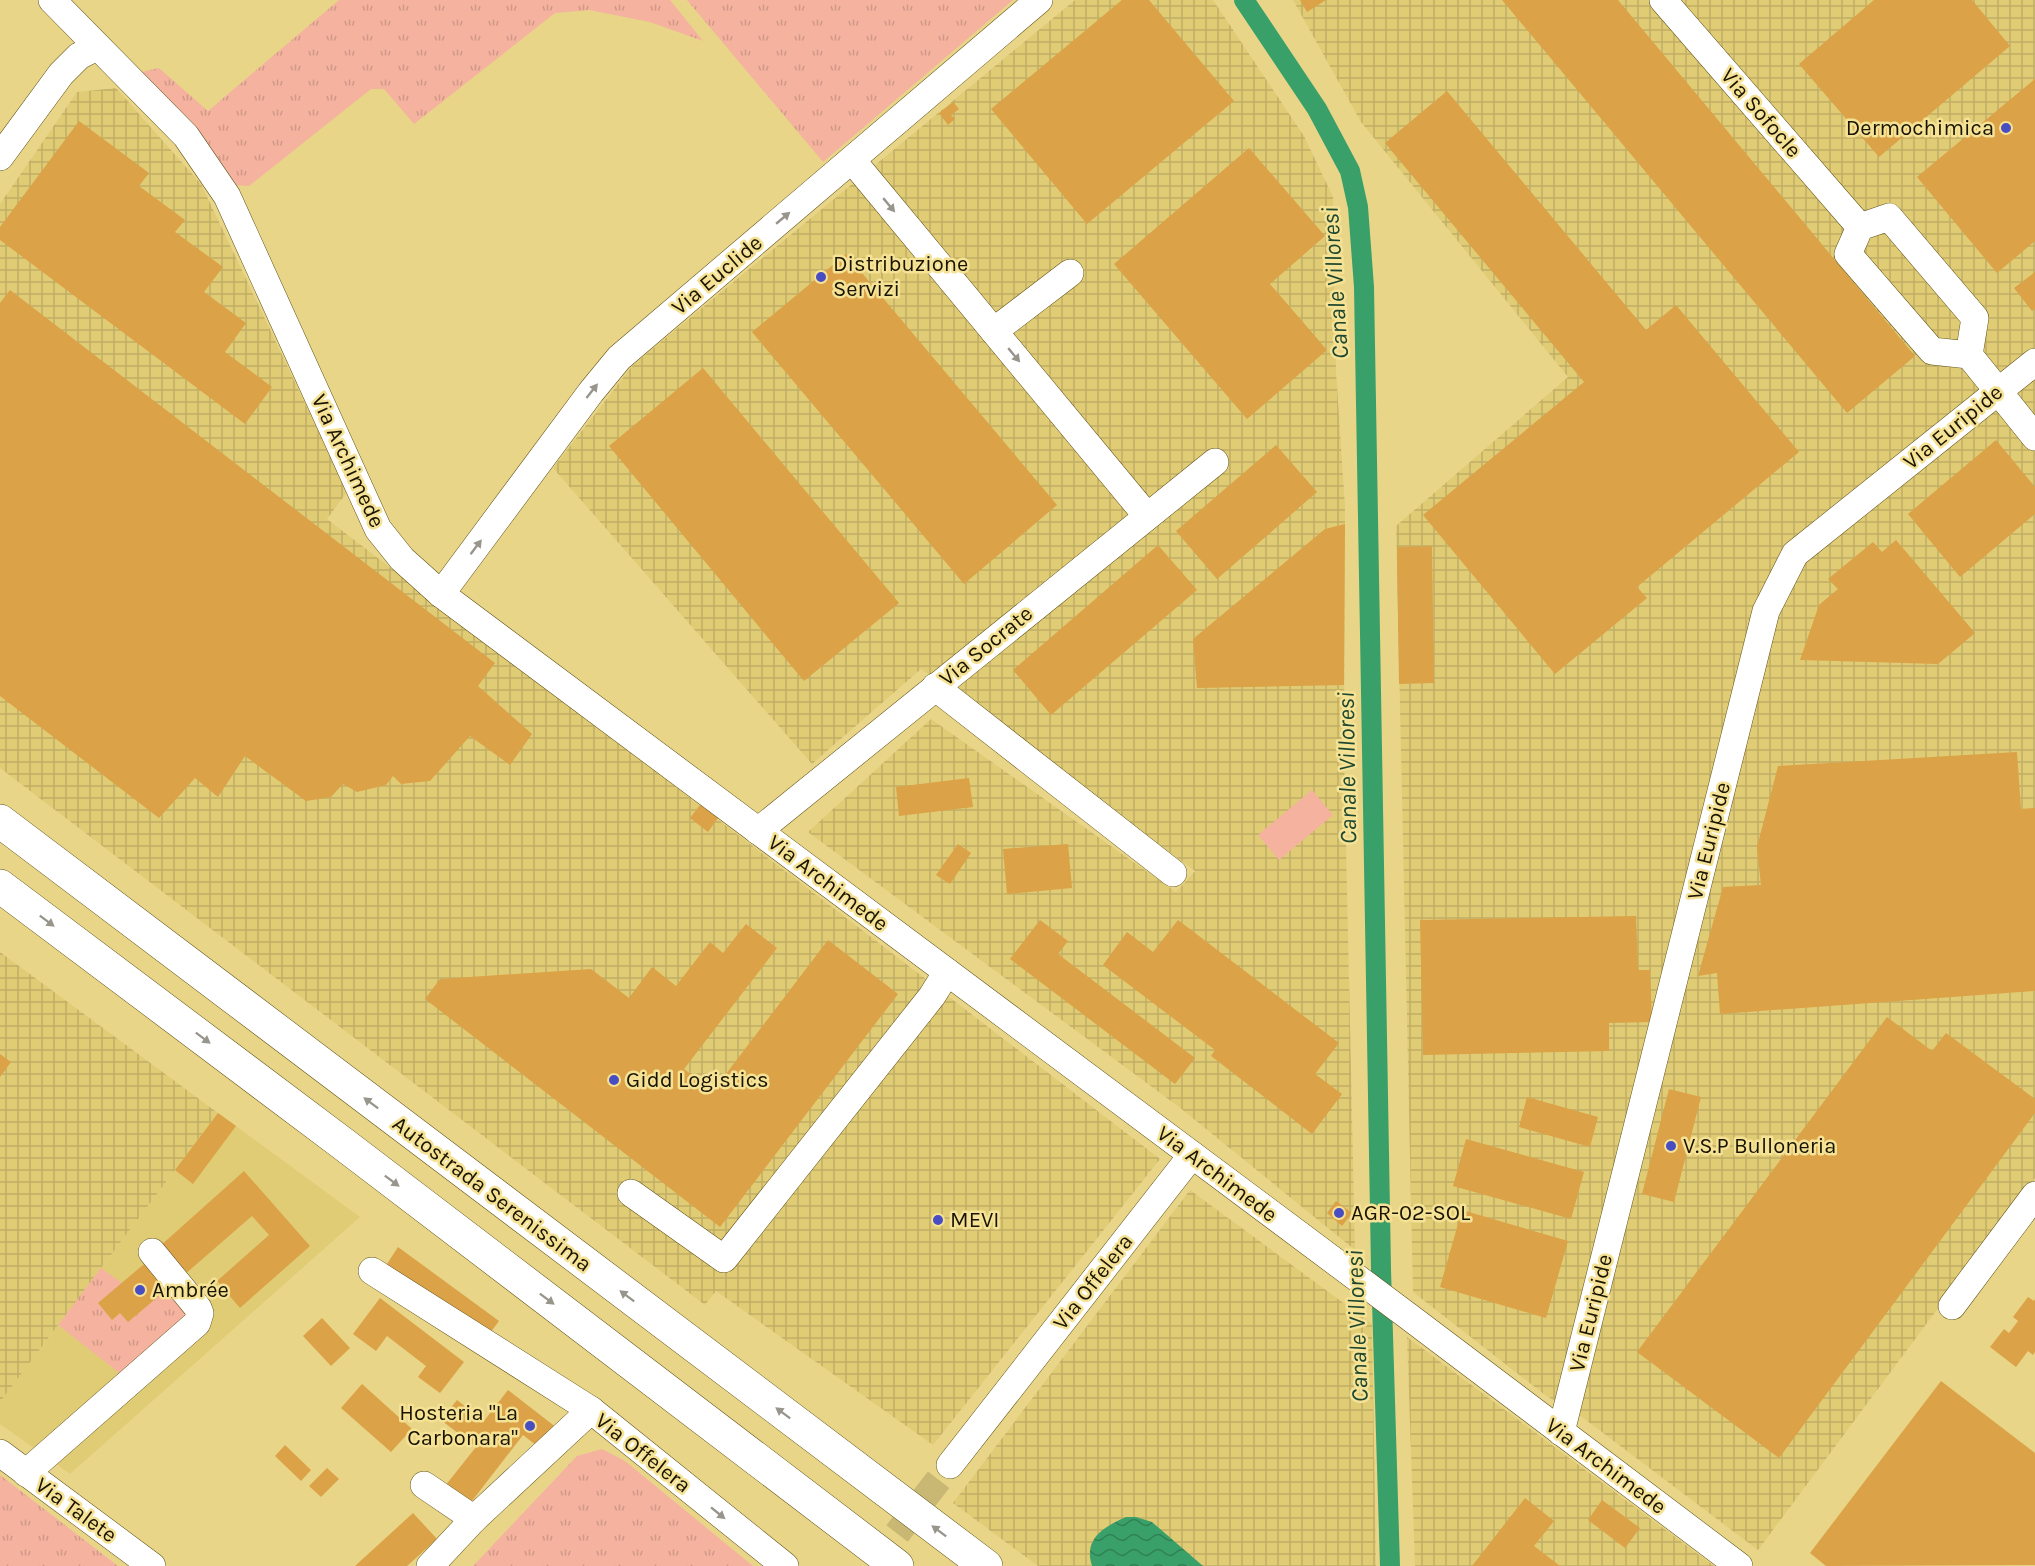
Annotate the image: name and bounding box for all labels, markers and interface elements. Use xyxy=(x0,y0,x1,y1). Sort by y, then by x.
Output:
street label: Via Sofocle xyxy=(1715,63,1807,163)
place label: Dermochimica xyxy=(1846,115,1994,141)
marker: Dermochimica xyxy=(1999,121,2013,135)
one-way arrow xyxy=(882,197,895,212)
water label: Canale Villoresi xyxy=(1316,206,1354,360)
one-way arrow xyxy=(775,212,790,225)
street label: Via Euclide xyxy=(666,230,768,320)
place label: Distribuzione Servizi xyxy=(833,251,968,302)
marker: Distribuzione Servizi xyxy=(814,270,828,284)
one-way arrow xyxy=(1007,347,1020,363)
street label: Via Euripide xyxy=(1898,379,2008,475)
one-way arrow xyxy=(586,383,599,399)
street label: Via Archimede xyxy=(306,390,390,532)
one-way arrow xyxy=(469,539,482,555)
street label: Via Socrate xyxy=(934,600,1038,692)
water label: Canale Villoresi xyxy=(1332,692,1362,844)
street label: Via Euripide xyxy=(1682,780,1736,902)
street label: Via Archimede xyxy=(763,829,893,937)
one-way arrow xyxy=(38,915,54,927)
one-way arrow xyxy=(194,1032,210,1044)
place label: Gidd Logistics xyxy=(626,1067,769,1093)
marker: Gidd Logistics xyxy=(607,1073,621,1087)
one-way arrow xyxy=(363,1096,379,1109)
street label: Autostrada Serenissima xyxy=(387,1111,597,1277)
street label: Via Archimede xyxy=(1152,1120,1282,1228)
place label: V.S.P Bulloneria xyxy=(1683,1133,1836,1159)
marker: V.S.P Bulloneria xyxy=(1664,1139,1678,1153)
one-way arrow xyxy=(384,1174,399,1186)
place label: AGR-02-SOL xyxy=(1351,1200,1471,1226)
marker: AGR-02-SOL xyxy=(1332,1206,1346,1220)
place label: MEVI xyxy=(950,1207,1000,1233)
marker: MEVI xyxy=(931,1213,945,1227)
street label: Via Offelera xyxy=(1048,1229,1138,1335)
water label: Canale Villoresi xyxy=(1340,1249,1374,1403)
street label: Via Euripide xyxy=(1564,1252,1618,1374)
place label: Ambrée xyxy=(152,1277,229,1303)
marker: Ambrée xyxy=(133,1283,147,1297)
one-way arrow xyxy=(620,1290,636,1302)
one-way arrow xyxy=(539,1293,555,1305)
place label: Hosteria "La Carbonara" xyxy=(399,1400,518,1451)
one-way arrow xyxy=(775,1407,791,1420)
street label: Via Offelera xyxy=(590,1408,696,1498)
street label: Via Archimede xyxy=(1541,1412,1671,1520)
marker: Hosteria "La Carbonara" xyxy=(523,1419,537,1433)
street label: Via Talete xyxy=(30,1472,122,1548)
one-way arrow xyxy=(711,1506,726,1518)
one-way arrow xyxy=(931,1525,946,1537)

